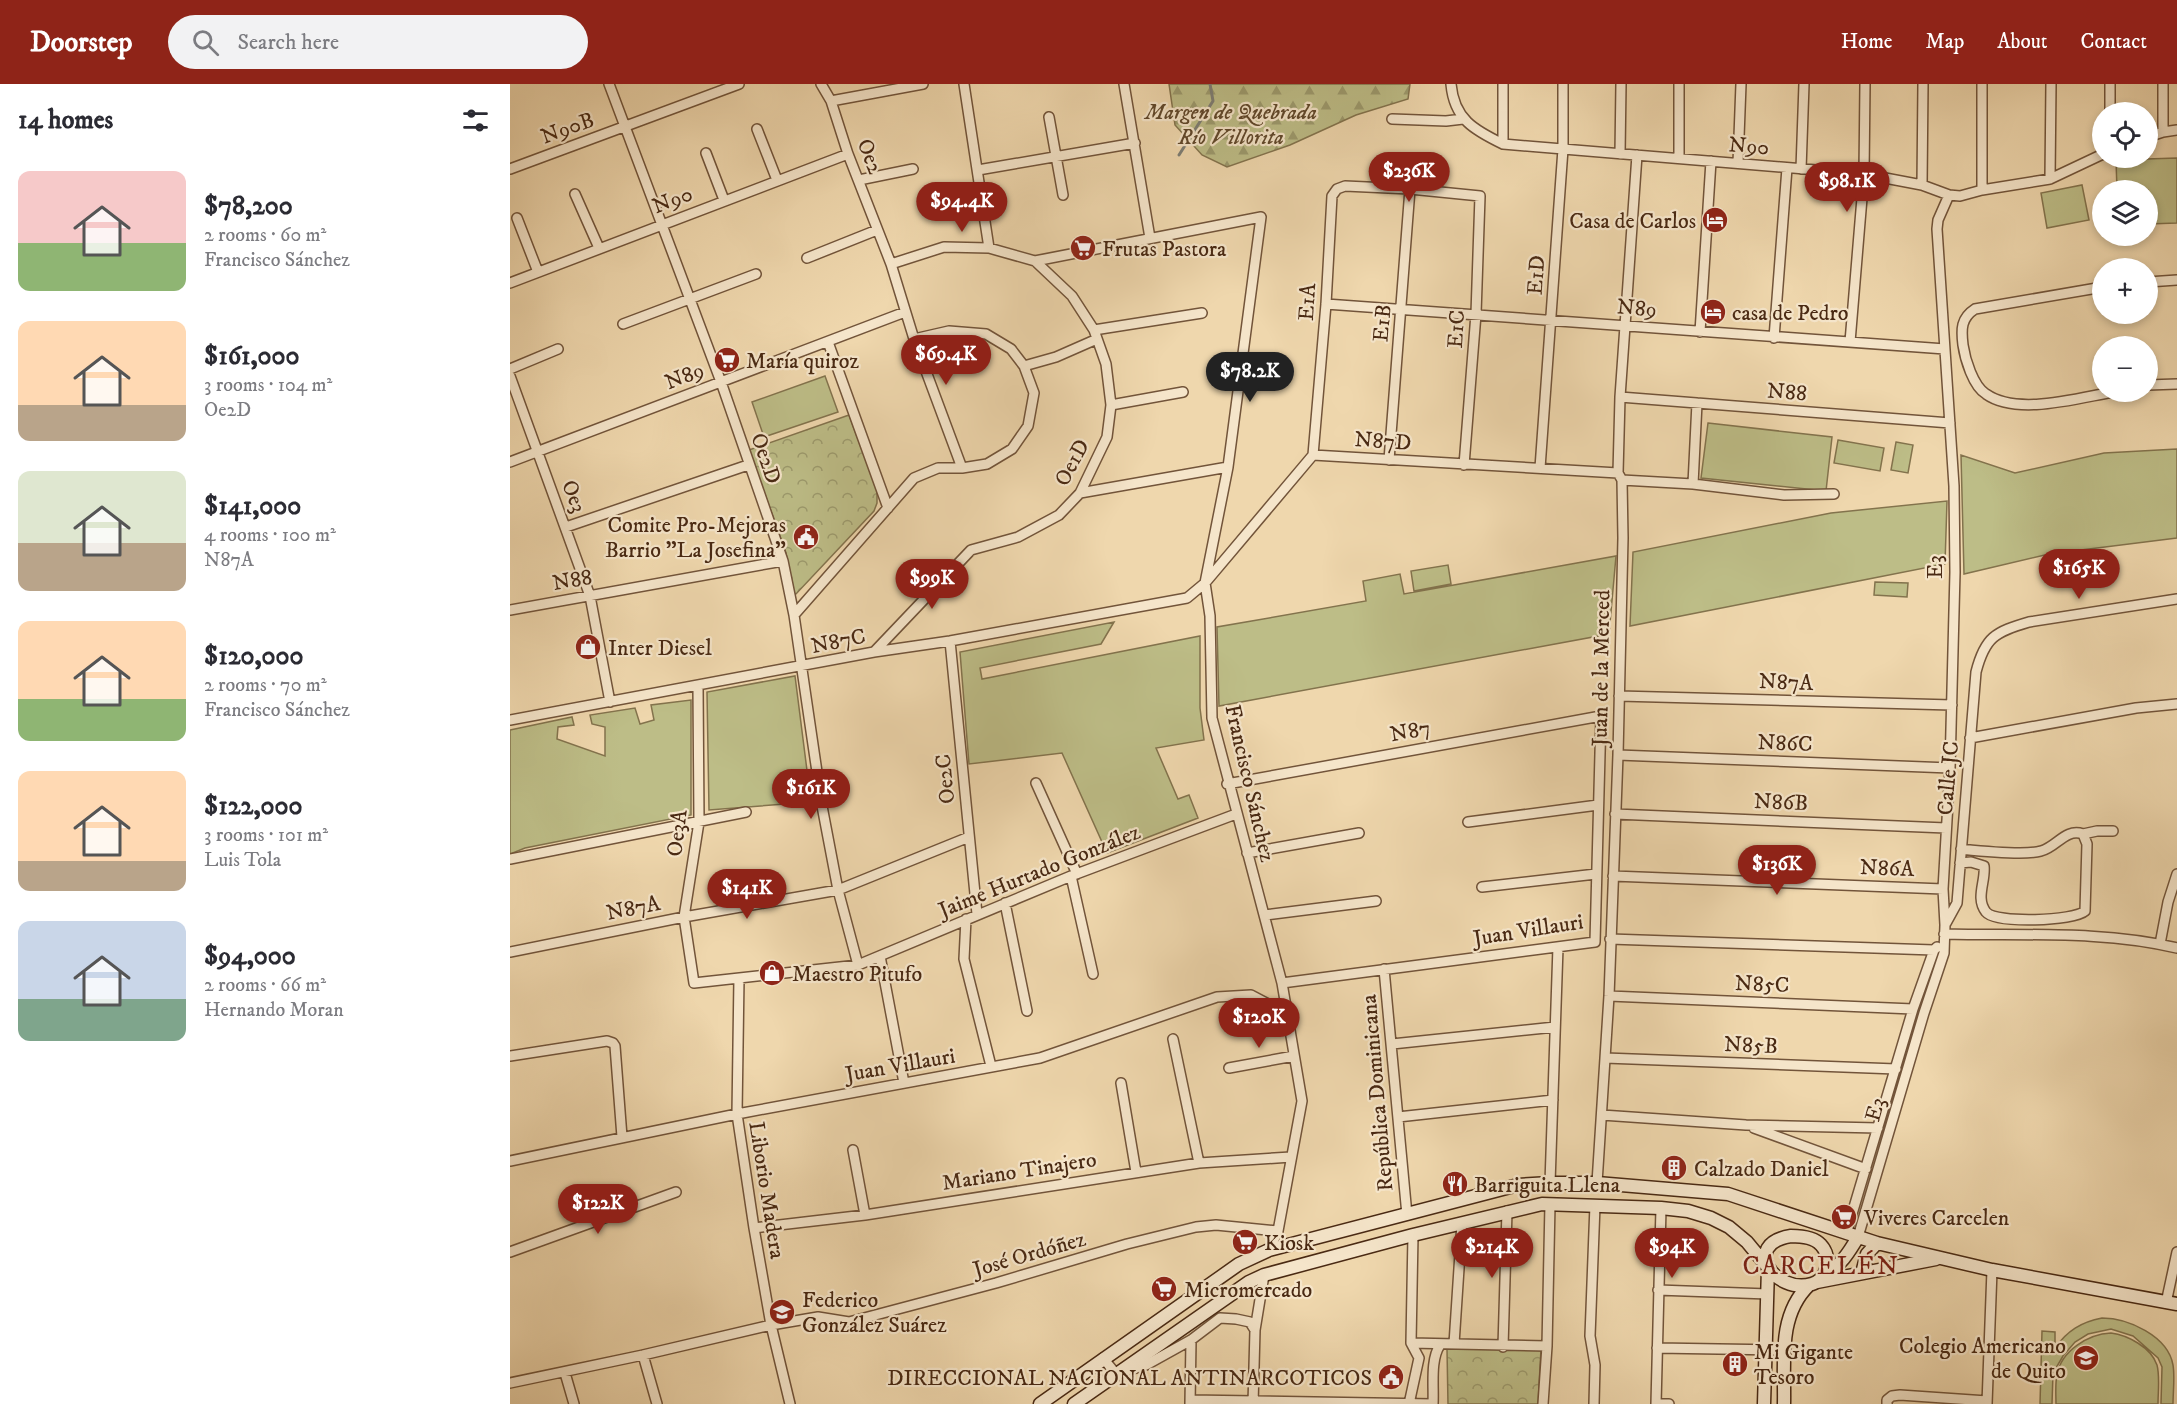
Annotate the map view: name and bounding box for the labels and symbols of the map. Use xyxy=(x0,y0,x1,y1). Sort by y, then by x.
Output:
park label: Margen de Quebrada Río Villorita xyxy=(1143,99,1317,151)
street label: N90B xyxy=(537,106,598,150)
street label: N90 xyxy=(1727,131,1770,162)
street label: Oe2 xyxy=(851,135,889,178)
pin: $236K xyxy=(1367,152,1451,203)
pin: $98.1K xyxy=(1798,162,1896,213)
street label: N90 xyxy=(649,180,696,220)
pin: $94.4K xyxy=(913,182,1011,233)
hotel icon: Casa de Carlos xyxy=(1700,205,1730,235)
place label: Casa de Carlos xyxy=(1569,208,1696,235)
supermarket icon: Frutas Pastora xyxy=(1068,233,1098,263)
place label: Frutas Pastora xyxy=(1102,236,1227,263)
street label: E1D xyxy=(1522,254,1551,296)
street label: E1A xyxy=(1293,281,1322,322)
street label: N89 xyxy=(1616,293,1658,324)
hotel icon: casa de Pedro xyxy=(1698,297,1728,327)
place label: casa de Pedro xyxy=(1732,300,1848,327)
street label: E1B xyxy=(1367,303,1398,343)
street label: E1C xyxy=(1442,309,1471,349)
pin: $69.4K xyxy=(897,335,995,386)
supermarket icon: María quiroz xyxy=(712,345,742,375)
place label: María quiroz xyxy=(746,348,859,375)
pin: $78.2K xyxy=(1201,352,1299,403)
street label: N89 xyxy=(661,357,708,396)
street label: N88 xyxy=(1766,378,1808,407)
street label: N87D xyxy=(1353,426,1412,457)
street label: Oe2D xyxy=(744,430,787,487)
street label: Oe1D xyxy=(1049,435,1096,491)
street label: Oe3 xyxy=(555,476,592,517)
place label: Comite Pro-Mejoras Barrio "La Josefina" xyxy=(605,512,786,564)
public building icon: Comite Pro-Mejoras Barrio "La Josefina" xyxy=(791,522,821,552)
pin: $165K xyxy=(2037,549,2121,600)
street label: E3 xyxy=(1922,555,1949,579)
pin: $99K xyxy=(896,559,968,610)
street label: N88 xyxy=(550,564,594,597)
street label: Juan de la Merced xyxy=(1587,589,1616,749)
street label: N87C xyxy=(809,623,868,660)
shop icon: Inter Diesel xyxy=(573,632,603,662)
place label: Inter Diesel xyxy=(608,635,712,662)
street label: N87A xyxy=(1758,668,1815,697)
street label: Francisco Sánchez xyxy=(1218,702,1281,865)
street label: N87 xyxy=(1388,715,1433,748)
street label: N86C xyxy=(1757,729,1813,758)
street label: Calle JC xyxy=(1932,740,1965,816)
street label: Oe2C xyxy=(930,753,961,805)
pin: $161K xyxy=(769,769,853,820)
street label: N86B xyxy=(1753,788,1809,817)
street label: Oe3A xyxy=(661,807,694,858)
street label: Jaime Hurtado González xyxy=(933,818,1145,925)
pin: $136K xyxy=(1735,845,1819,896)
street label: N86A xyxy=(1859,854,1916,883)
pin: $141K xyxy=(705,869,789,920)
street label: N87A xyxy=(604,890,664,927)
street label: Juan Villauri xyxy=(1469,908,1585,953)
shop icon: Maestro Pitufo xyxy=(757,958,787,988)
place label: Maestro Pitufo xyxy=(792,961,922,988)
street label: N85C xyxy=(1734,970,1790,999)
street label: República Dominicana xyxy=(1355,993,1400,1192)
pin: $120K xyxy=(1217,998,1301,1049)
street label: N85B xyxy=(1724,1031,1778,1060)
street label: Juan Villauri xyxy=(841,1043,957,1089)
street label: E3 xyxy=(1859,1094,1892,1125)
street label: Liborio Madera xyxy=(742,1120,791,1262)
street label: Mariano Tinajero xyxy=(940,1146,1098,1197)
building icon: Calzado Daniel xyxy=(1659,1153,1689,1183)
place label: Calzado Daniel xyxy=(1694,1156,1829,1183)
restaurant icon: Barriguita Llena xyxy=(1440,1169,1470,1199)
place label: Barriguita Llena xyxy=(1474,1172,1621,1199)
pin: $122K xyxy=(556,1184,640,1235)
supermarket icon: Viveres Carcelen xyxy=(1829,1202,1859,1232)
place label: Viveres Carcelen xyxy=(1863,1205,2010,1232)
street label: José Ordóñez xyxy=(968,1225,1089,1284)
supermarket icon: Kiosk xyxy=(1230,1227,1260,1257)
pin: $214K xyxy=(1450,1228,1534,1279)
pin: $94K xyxy=(1636,1228,1708,1279)
place label: Kiosk xyxy=(1264,1230,1314,1257)
district label: CARCELÉN xyxy=(1742,1250,1900,1283)
supermarket icon: Micromercado xyxy=(1149,1274,1179,1304)
place label: Micromercado xyxy=(1184,1277,1312,1304)
place label: Federico González Suárez xyxy=(802,1287,947,1339)
school or university icon: Federico González Suárez xyxy=(767,1297,797,1327)
place label: Colegio Americano de Quito xyxy=(1899,1333,2066,1385)
place label: Mi Gigante Tesoro xyxy=(1754,1339,1853,1391)
school or university icon: Colegio Americano de Quito xyxy=(2071,1343,2101,1373)
building icon: Mi Gigante Tesoro xyxy=(1720,1349,1750,1379)
public building icon: DIRECCIONAL NACIONAL ANTINARCOTICOS xyxy=(1376,1362,1406,1392)
place label: DIRECCIONAL NACIONAL ANTINARCOTICOS xyxy=(887,1365,1372,1392)

